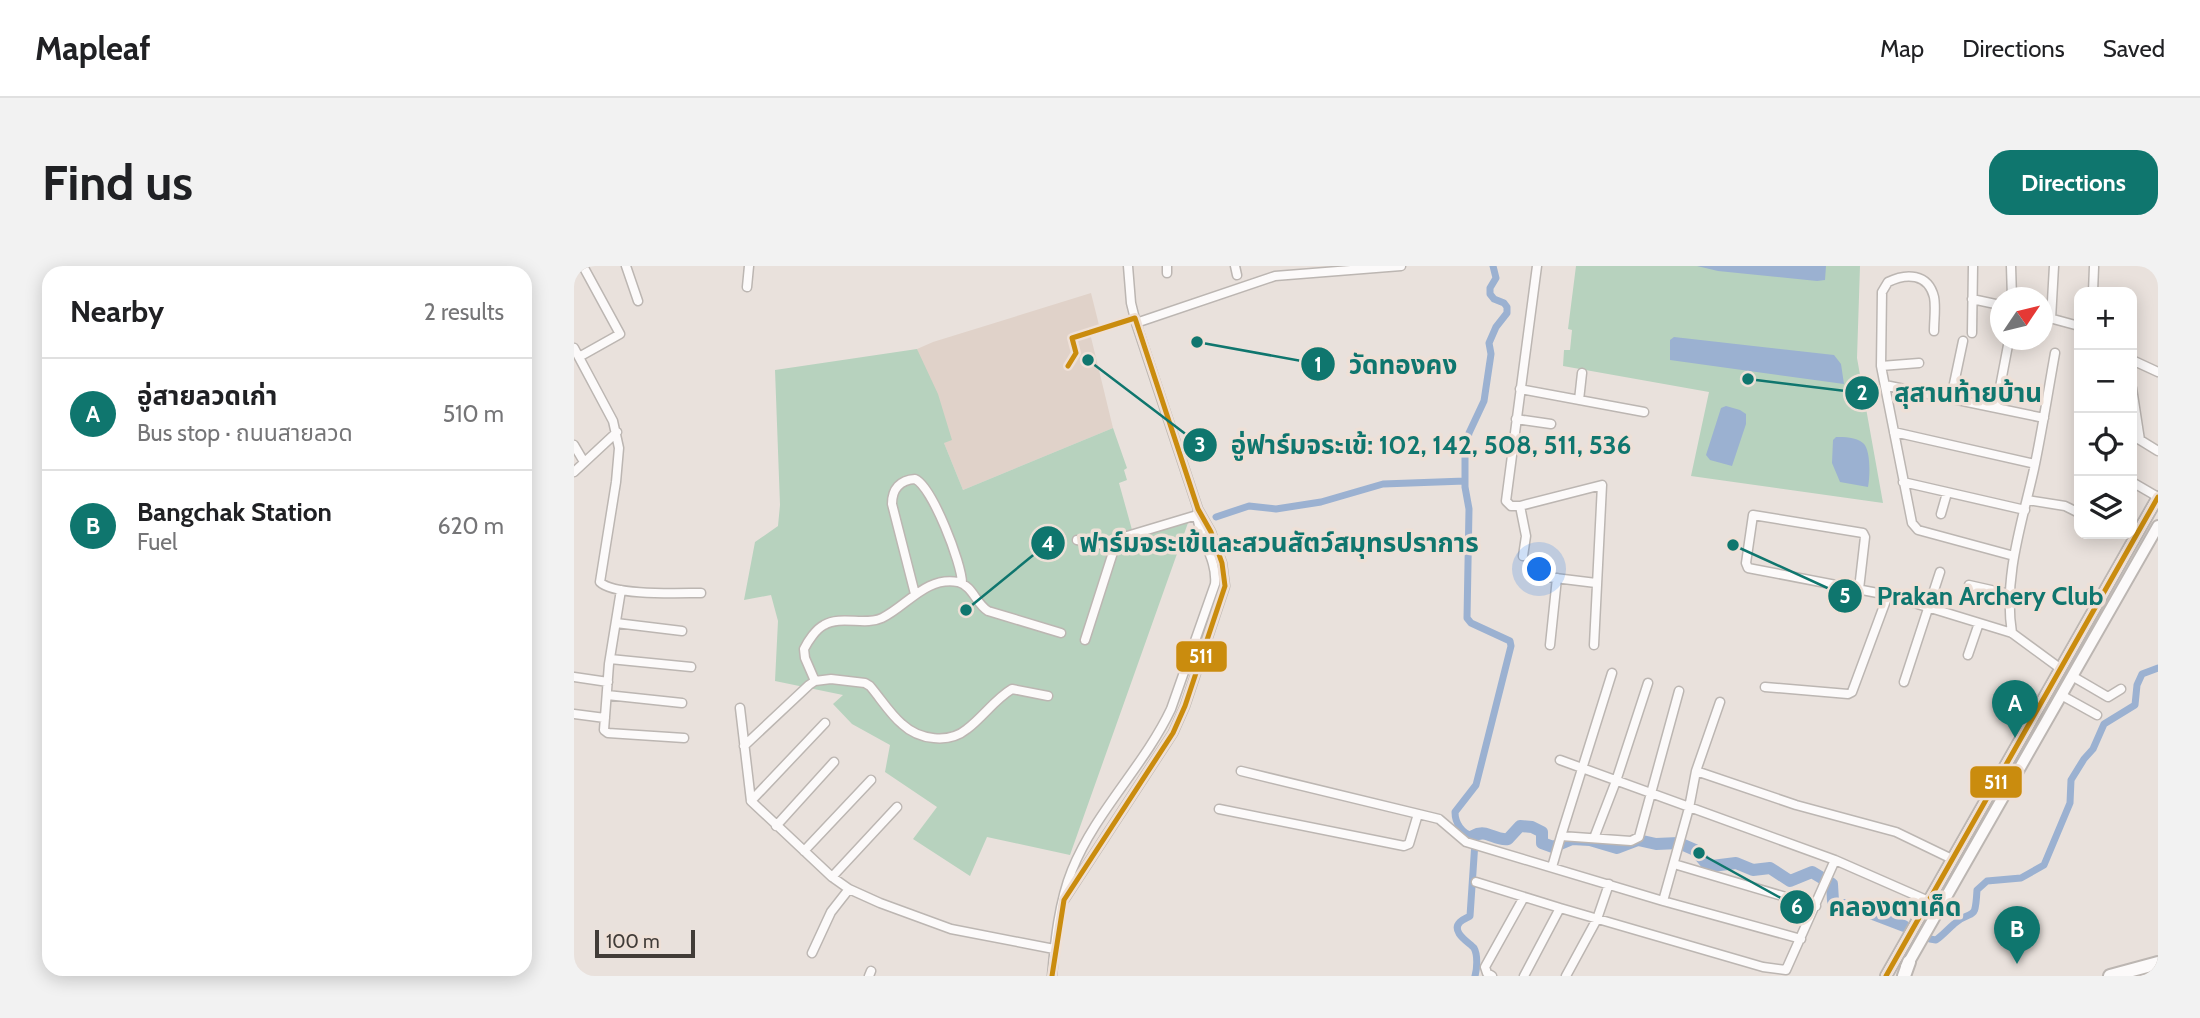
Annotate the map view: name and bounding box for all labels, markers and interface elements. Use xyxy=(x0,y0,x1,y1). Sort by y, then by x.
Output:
text: Mapleaf xyxy=(35,28,151,68)
text: Map xyxy=(1880,34,1924,63)
text: Directions xyxy=(1962,34,2065,63)
text: Saved xyxy=(2103,34,2165,63)
button: Directions xyxy=(1989,150,2158,215)
text: Find us xyxy=(42,153,193,212)
north arrow xyxy=(1990,287,2053,350)
map controls xyxy=(2074,287,2137,539)
button: + xyxy=(2074,287,2137,350)
text: Nearby xyxy=(70,293,164,330)
text: 2 results xyxy=(424,298,504,326)
callout: วัดทองคง xyxy=(1300,341,1472,388)
text: วัดทองคง xyxy=(1349,349,1457,381)
button: − xyxy=(2074,350,2137,413)
text: 1 xyxy=(1314,352,1322,377)
callout: สุสานท้ายบ้าน xyxy=(1845,369,2056,416)
text: สุสานท้ายบ้าน xyxy=(1894,377,2042,409)
text: อู่สายลวดเก่า xyxy=(137,380,277,412)
text: 2 xyxy=(1856,380,1868,405)
text: A xyxy=(86,400,100,428)
text: 510 m xyxy=(443,400,504,428)
button: locate xyxy=(2074,413,2137,476)
text: Bus stop · ถนนสายลวด xyxy=(137,419,353,447)
callout: อู่ฟาร์มจระเข้: 102, 142, 508, 511, 536 xyxy=(1182,422,1646,469)
text: อู่ฟาร์มจระเข้: 102, 142, 508, 511, 536 xyxy=(1231,429,1631,461)
text: 3 xyxy=(1194,432,1206,457)
button: layers xyxy=(2074,476,2137,539)
text: Bangchak Station xyxy=(137,496,332,528)
text: B xyxy=(86,512,100,540)
text: 620 m xyxy=(437,512,504,540)
callout: ฟาร์มจระเข้และสวนสัตว์สมุทรปราการ xyxy=(1030,520,1492,567)
text: ฟาร์มจระเข้และสวนสัตว์สมุทรปราการ xyxy=(1079,527,1479,559)
text: Fuel xyxy=(137,528,177,556)
text: 4 xyxy=(1041,531,1055,556)
your location xyxy=(1522,552,1556,586)
callout: Prakan Archery Club xyxy=(1827,572,2117,619)
text: Prakan Archery Club xyxy=(1877,580,2103,612)
text: 5 xyxy=(1839,583,1851,608)
line badge: 511 xyxy=(1175,640,1228,673)
text: 511 xyxy=(1189,645,1213,668)
pin: A xyxy=(1992,680,2038,738)
line badge: 511 xyxy=(1969,765,2023,799)
text: 511 xyxy=(1984,771,2008,794)
callout: คลองตาเค็ด xyxy=(1779,883,1975,930)
text: คลองตาเค็ด xyxy=(1829,891,1961,923)
text: 6 xyxy=(1791,894,1803,919)
pin: B xyxy=(1994,906,2040,964)
scale bar xyxy=(595,927,695,959)
text: 100 m xyxy=(606,930,660,953)

